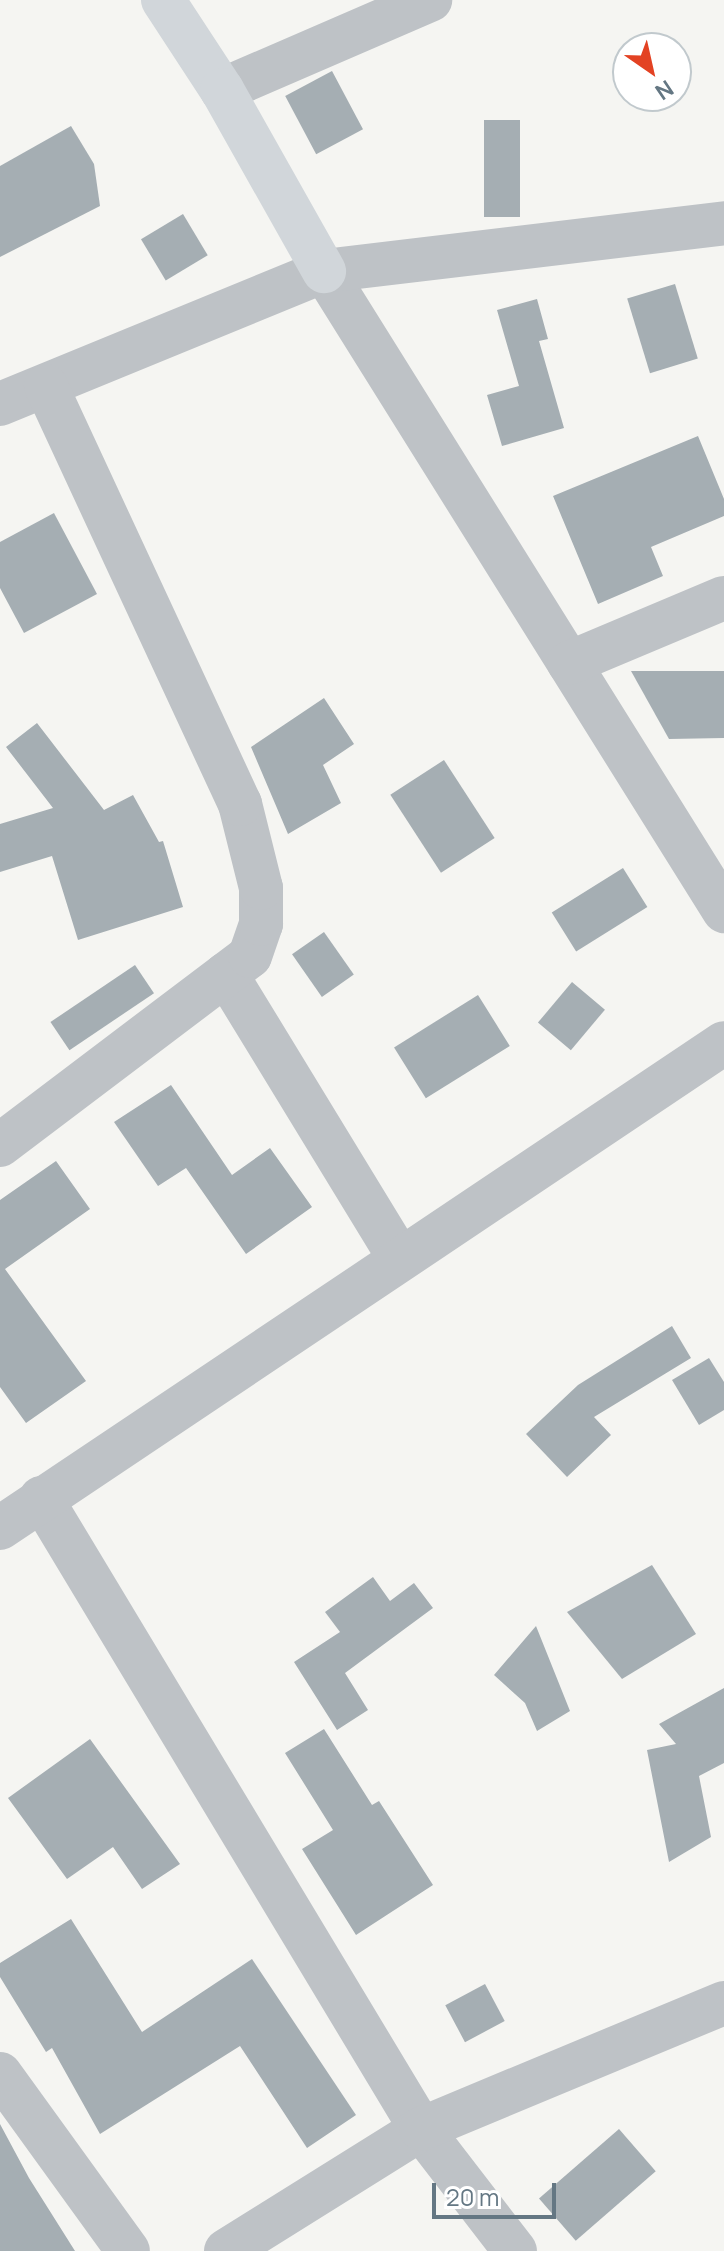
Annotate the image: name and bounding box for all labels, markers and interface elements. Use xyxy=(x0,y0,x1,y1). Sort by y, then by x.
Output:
north arrow xyxy=(612,32,692,112)
text: N xyxy=(649,73,679,107)
scale bar xyxy=(436,2167,560,2217)
text: 20 m xyxy=(446,2180,499,2213)

